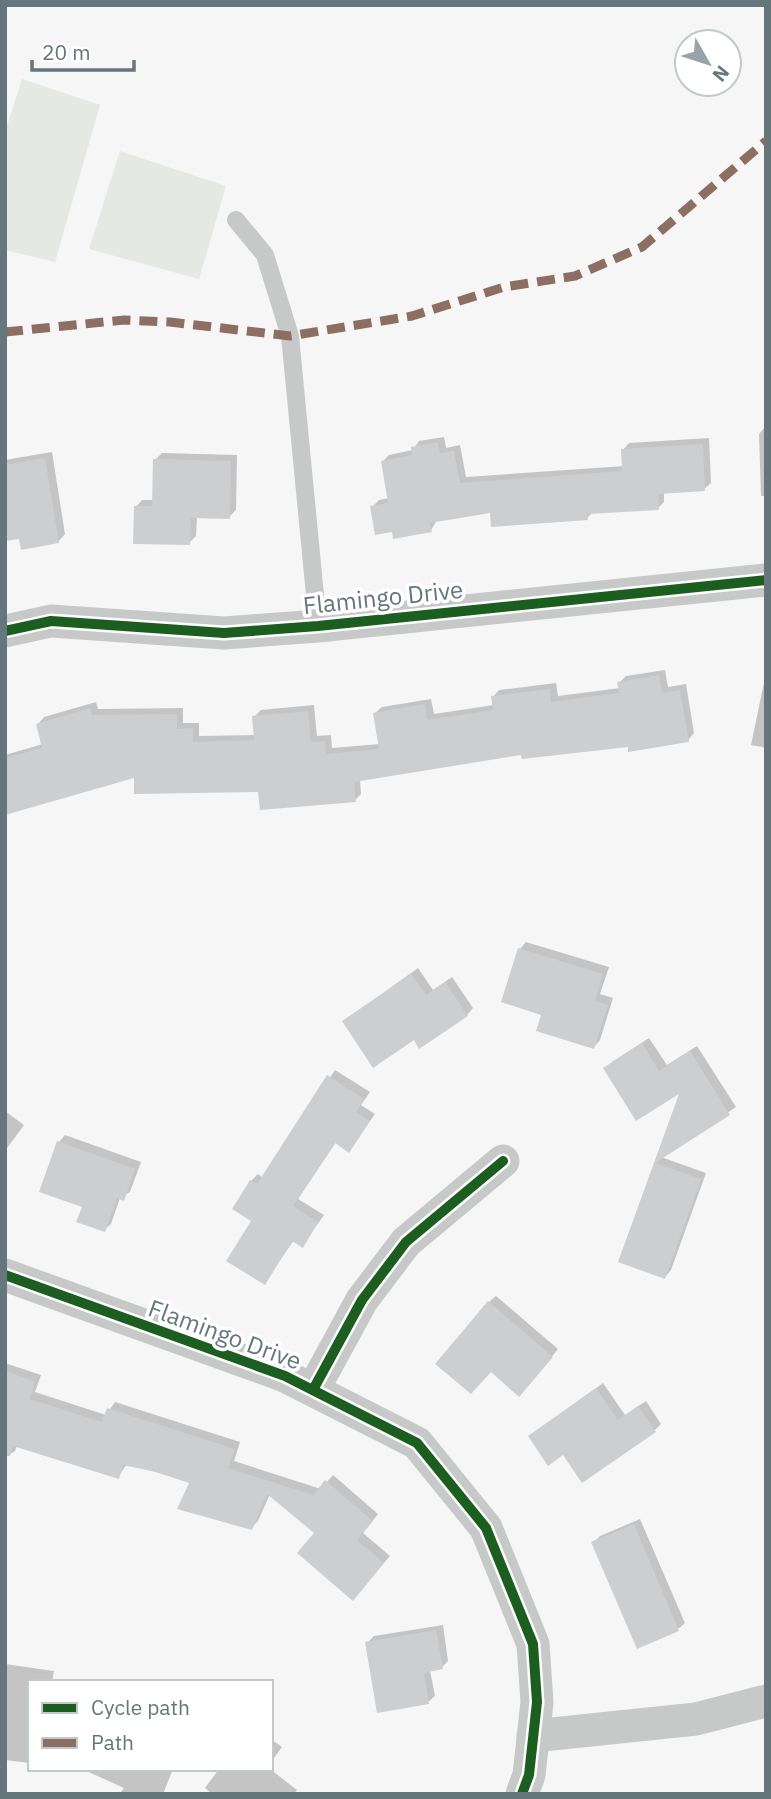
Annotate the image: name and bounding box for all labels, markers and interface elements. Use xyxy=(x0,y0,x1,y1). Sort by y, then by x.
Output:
scale bar xyxy=(32,28,133,72)
north arrow xyxy=(673,28,743,98)
text: 20 m xyxy=(42,38,91,66)
text: N xyxy=(708,61,735,87)
street label: Flamingo Drive xyxy=(301,573,465,621)
street label: Flamingo Drive xyxy=(144,1291,306,1377)
legend xyxy=(28,1680,273,1771)
text: Cycle path xyxy=(91,1693,190,1721)
text: Path xyxy=(91,1728,134,1756)

